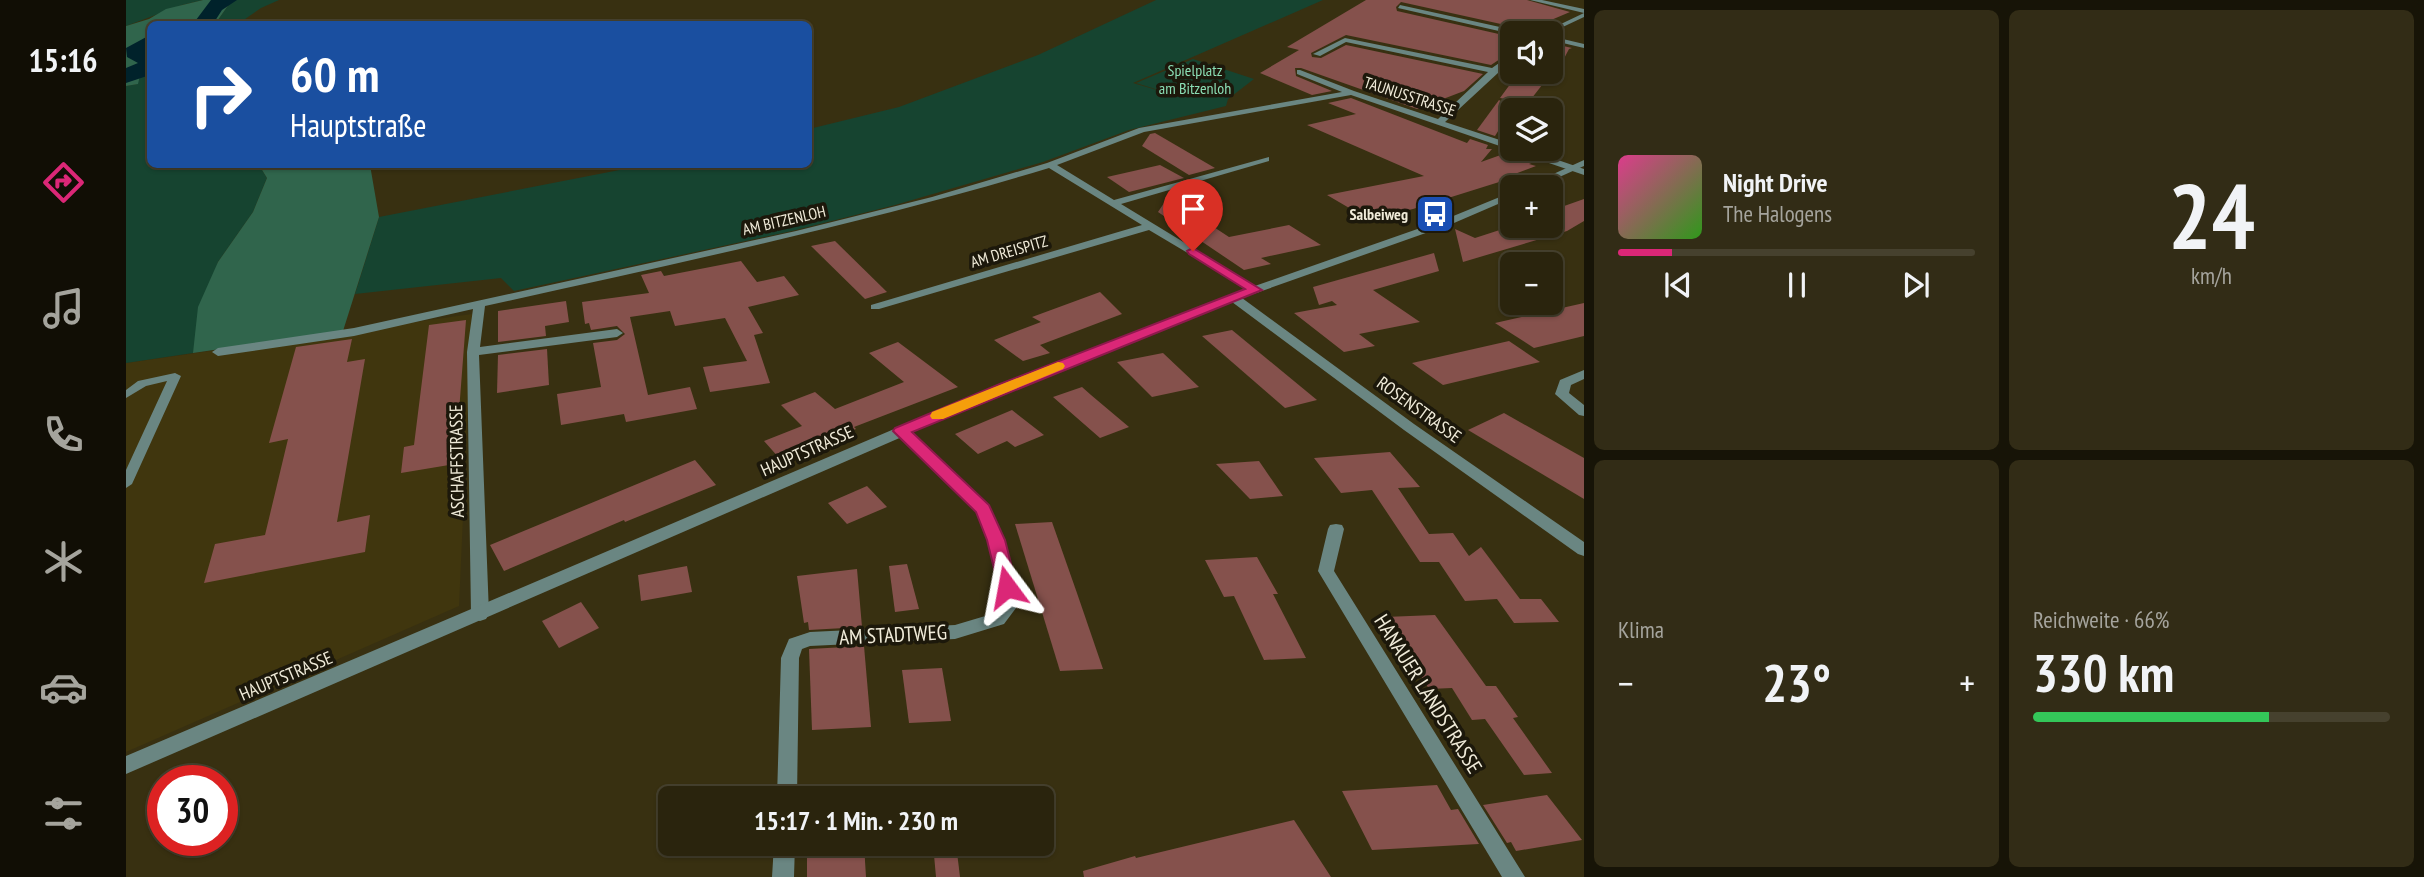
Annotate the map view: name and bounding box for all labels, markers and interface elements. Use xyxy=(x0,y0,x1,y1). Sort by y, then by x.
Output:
map controls xyxy=(1500,21,1563,315)
button: sound xyxy=(1500,21,1563,84)
text: 15:16 xyxy=(28,39,98,81)
text: 60 m xyxy=(290,42,379,106)
icon: right xyxy=(175,49,266,140)
park label: Spielplatz am Bitzenloh xyxy=(1159,60,1231,98)
street label: TAUNUSSTRASSE xyxy=(1362,72,1459,120)
button: layers xyxy=(1500,98,1563,161)
text: Hauptstraße xyxy=(290,104,427,146)
text: 24 xyxy=(2168,156,2255,274)
icon: directions xyxy=(39,158,88,207)
text: Night Drive xyxy=(1723,166,1828,199)
button: + xyxy=(1500,175,1563,238)
pin xyxy=(1163,179,1223,251)
icon: arrive xyxy=(1174,190,1212,228)
bus stop icon: Salbeiweg xyxy=(1414,193,1456,235)
text: The Halogens xyxy=(1723,199,1832,228)
street label: AM BITZENLOH xyxy=(740,201,828,239)
place label: Salbeiweg xyxy=(1350,204,1408,224)
street label: AM DREISPITZ xyxy=(968,230,1050,272)
button: − xyxy=(1500,252,1563,315)
text: km/h xyxy=(2191,261,2232,290)
icon: previous xyxy=(1659,266,1697,304)
icon: pause xyxy=(1778,266,1816,304)
icon: next xyxy=(1897,266,1935,304)
icon: music xyxy=(39,284,88,333)
street label: ROSENSTRASSE xyxy=(1373,371,1466,448)
street label: ASCHAFFSTRASSE xyxy=(444,404,469,518)
icon: phone xyxy=(39,410,88,459)
street label: HAUPTSTRASSE xyxy=(757,420,857,481)
icon: climate xyxy=(39,537,88,586)
position arrow xyxy=(970,550,1044,624)
text: Reichweite · 66% xyxy=(2033,605,2169,634)
street label: HANAUER LANDSTRASSE xyxy=(1369,609,1488,778)
text: Klima xyxy=(1618,615,1664,644)
street label: AM STADTWEG xyxy=(838,618,948,651)
text: 330 km xyxy=(2033,639,2174,706)
street label: HAUPTSTRASSE xyxy=(236,646,336,705)
text: 23° xyxy=(1762,649,1831,716)
text: − xyxy=(1618,658,1634,707)
text: + xyxy=(1959,658,1975,707)
icon: car xyxy=(39,663,88,712)
speed limit sign: 30 xyxy=(147,765,238,856)
icon: filters xyxy=(39,789,88,838)
text: 15:17 · 1 Min. · 230 m xyxy=(754,804,958,837)

